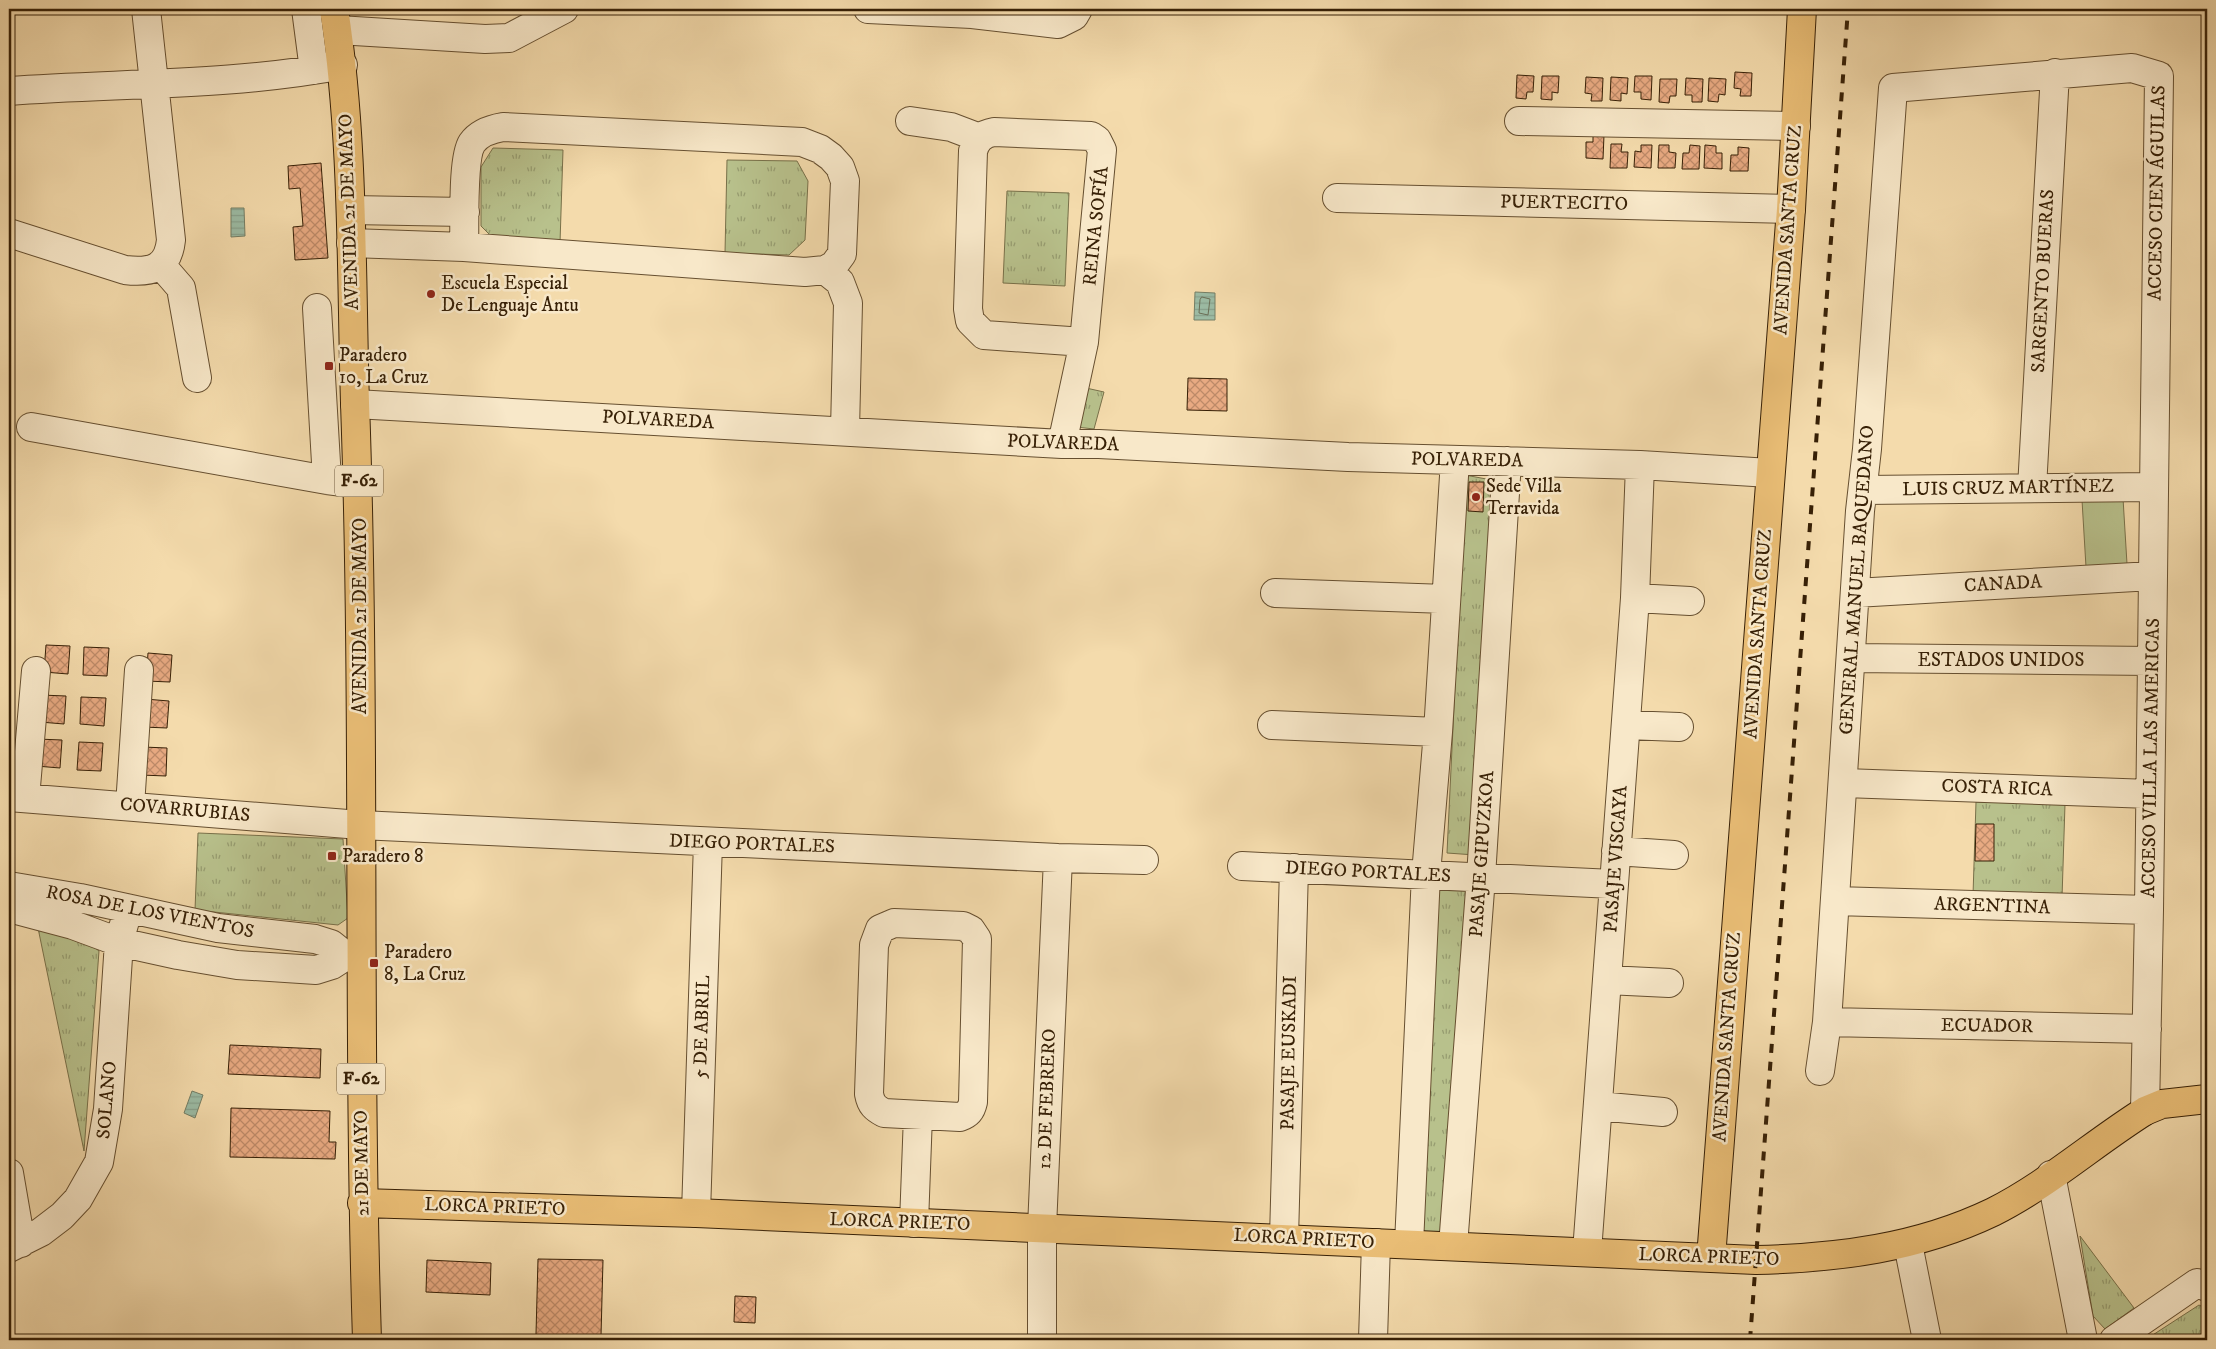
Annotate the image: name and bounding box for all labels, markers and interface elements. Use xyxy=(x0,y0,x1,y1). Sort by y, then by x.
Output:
street label: ACCESO CIEN ÁGUILAS xyxy=(2142,85,2170,301)
street label: AVENIDA 21 DE MAYO xyxy=(334,113,364,311)
street label: AVENIDA SANTA CRUZ xyxy=(1769,124,1807,336)
street label: REINA SOFÍA xyxy=(1076,164,1114,287)
street label: SARGENTO BUERAS xyxy=(2027,189,2059,373)
street label: PUERTECITO xyxy=(1500,190,1628,216)
place label: Escuela Especial De Lenguaje Antu xyxy=(441,272,579,317)
marker: Escuela Especial De Lenguaje Antu xyxy=(425,288,437,300)
place label: Paradero 10, La Cruz xyxy=(339,344,428,389)
marker: Paradero 10, La Cruz xyxy=(323,360,335,372)
street label: POLVAREDA xyxy=(601,406,716,434)
street label: GENERAL MANUEL BAQUEDANO xyxy=(1835,424,1879,736)
street label: POLVAREDA xyxy=(1006,430,1120,456)
street label: POLVAREDA xyxy=(1411,448,1524,472)
road number: F-62 xyxy=(335,466,383,496)
street label: LUIS CRUZ MARTÍNEZ xyxy=(1902,473,2114,501)
place label: Sede Villa Terravida xyxy=(1486,475,1562,520)
marker: Sede Villa Terravida xyxy=(1470,491,1482,503)
street label: AVENIDA 21 DE MAYO xyxy=(349,518,372,714)
street label: AVENIDA SANTA CRUZ xyxy=(1739,528,1777,740)
street label: CANADA xyxy=(1963,570,2043,598)
street label: ACCESO VILLA LAS AMERICAS xyxy=(2137,618,2165,898)
street label: ESTADOS UNIDOS xyxy=(1918,649,2084,672)
street label: PASAJE GIPUZKOA xyxy=(1465,769,1499,938)
street label: COSTA RICA xyxy=(1941,775,2054,801)
street label: PASAJE VISCAYA xyxy=(1599,784,1633,933)
street label: COVARRUBIAS xyxy=(119,793,251,827)
street label: DIEGO PORTALES xyxy=(669,830,835,858)
place label: Paradero 8 xyxy=(342,845,423,868)
marker: Paradero 8 xyxy=(326,850,338,862)
street label: DIEGO PORTALES xyxy=(1284,856,1452,888)
street label: ROSA DE LOS VIENTOS xyxy=(44,881,256,943)
street label: ARGENTINA xyxy=(1933,892,2051,920)
street label: AVENIDA SANTA CRUZ xyxy=(1708,931,1746,1143)
place label: Paradero 8, La Cruz xyxy=(384,941,466,986)
marker: Paradero 8, La Cruz xyxy=(368,957,380,969)
street label: 5 DE ABRIL xyxy=(689,975,715,1079)
street label: PASAJE EUSKADI xyxy=(1276,975,1302,1131)
street label: ECUADOR xyxy=(1941,1014,2034,1038)
street label: 12 DE FEBRERO xyxy=(1033,1028,1061,1170)
street label: SOLANO xyxy=(92,1060,122,1140)
road number: F-62 xyxy=(337,1064,385,1094)
street label: 21 DE MAYO xyxy=(350,1110,374,1216)
street label: LORCA PRIETO xyxy=(424,1193,566,1221)
street label: LORCA PRIETO xyxy=(829,1208,971,1236)
street label: LORCA PRIETO xyxy=(1233,1224,1375,1254)
street label: LORCA PRIETO xyxy=(1638,1243,1780,1271)

